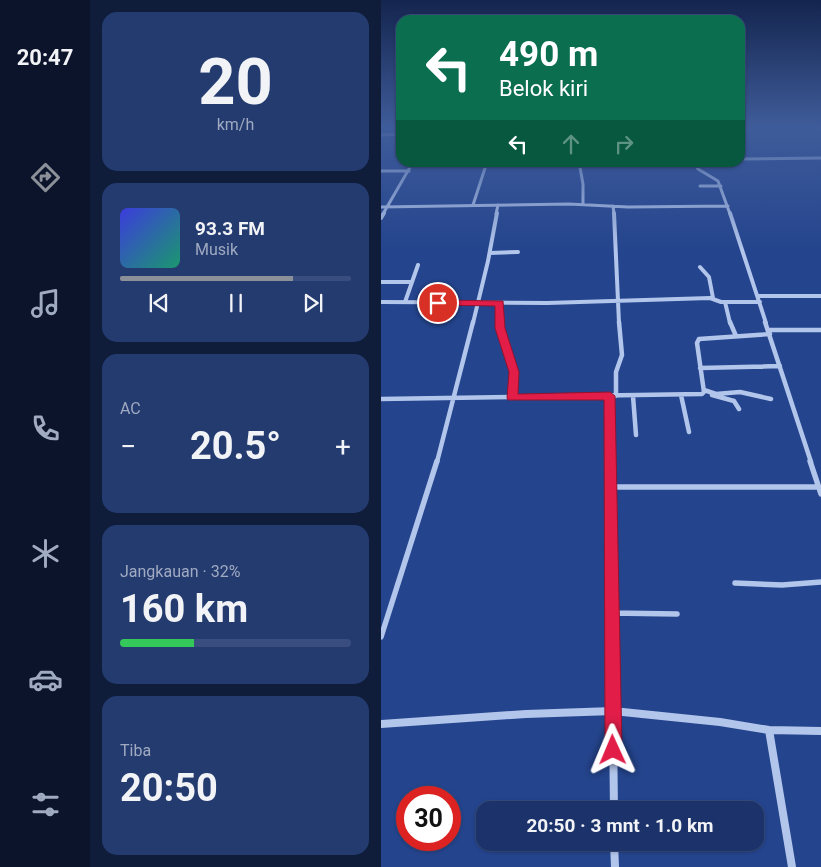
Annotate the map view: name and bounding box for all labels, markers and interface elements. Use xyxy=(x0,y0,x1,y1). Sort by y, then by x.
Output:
text: 490 m xyxy=(499,34,598,75)
icon: left xyxy=(416,35,481,100)
text: 20 xyxy=(198,44,273,120)
text: 20:47 xyxy=(17,45,73,70)
text: Belok kiri xyxy=(499,76,588,101)
text: km/h xyxy=(217,115,254,134)
icon: left xyxy=(504,130,532,158)
icon: ahead xyxy=(557,130,585,158)
icon: right xyxy=(610,130,638,158)
icon: directions xyxy=(28,160,63,195)
text: 93.3 FM xyxy=(195,217,265,240)
text: Musik xyxy=(195,240,238,259)
pin xyxy=(417,282,459,324)
icon: music xyxy=(28,286,63,321)
icon: previous xyxy=(145,289,173,317)
icon: pause xyxy=(222,289,250,317)
icon: next xyxy=(299,289,327,317)
icon: arrive xyxy=(424,289,452,317)
text: AC xyxy=(120,399,141,418)
icon: phone xyxy=(28,411,63,446)
text: 20.5° xyxy=(190,424,281,468)
text: − xyxy=(120,430,136,463)
text: + xyxy=(335,430,351,463)
icon: climate xyxy=(28,536,63,571)
text: Jangkauan · 32% xyxy=(120,562,240,581)
text: 160 km xyxy=(120,587,248,631)
icon: car xyxy=(28,662,63,697)
position arrow xyxy=(586,723,638,775)
text: Tiba xyxy=(120,741,151,760)
text: 20:50 xyxy=(120,766,218,810)
speed limit sign: 30 xyxy=(396,786,461,851)
icon: filters xyxy=(28,787,63,822)
text: 20:50 · 3 mnt · 1.0 km xyxy=(526,814,714,837)

